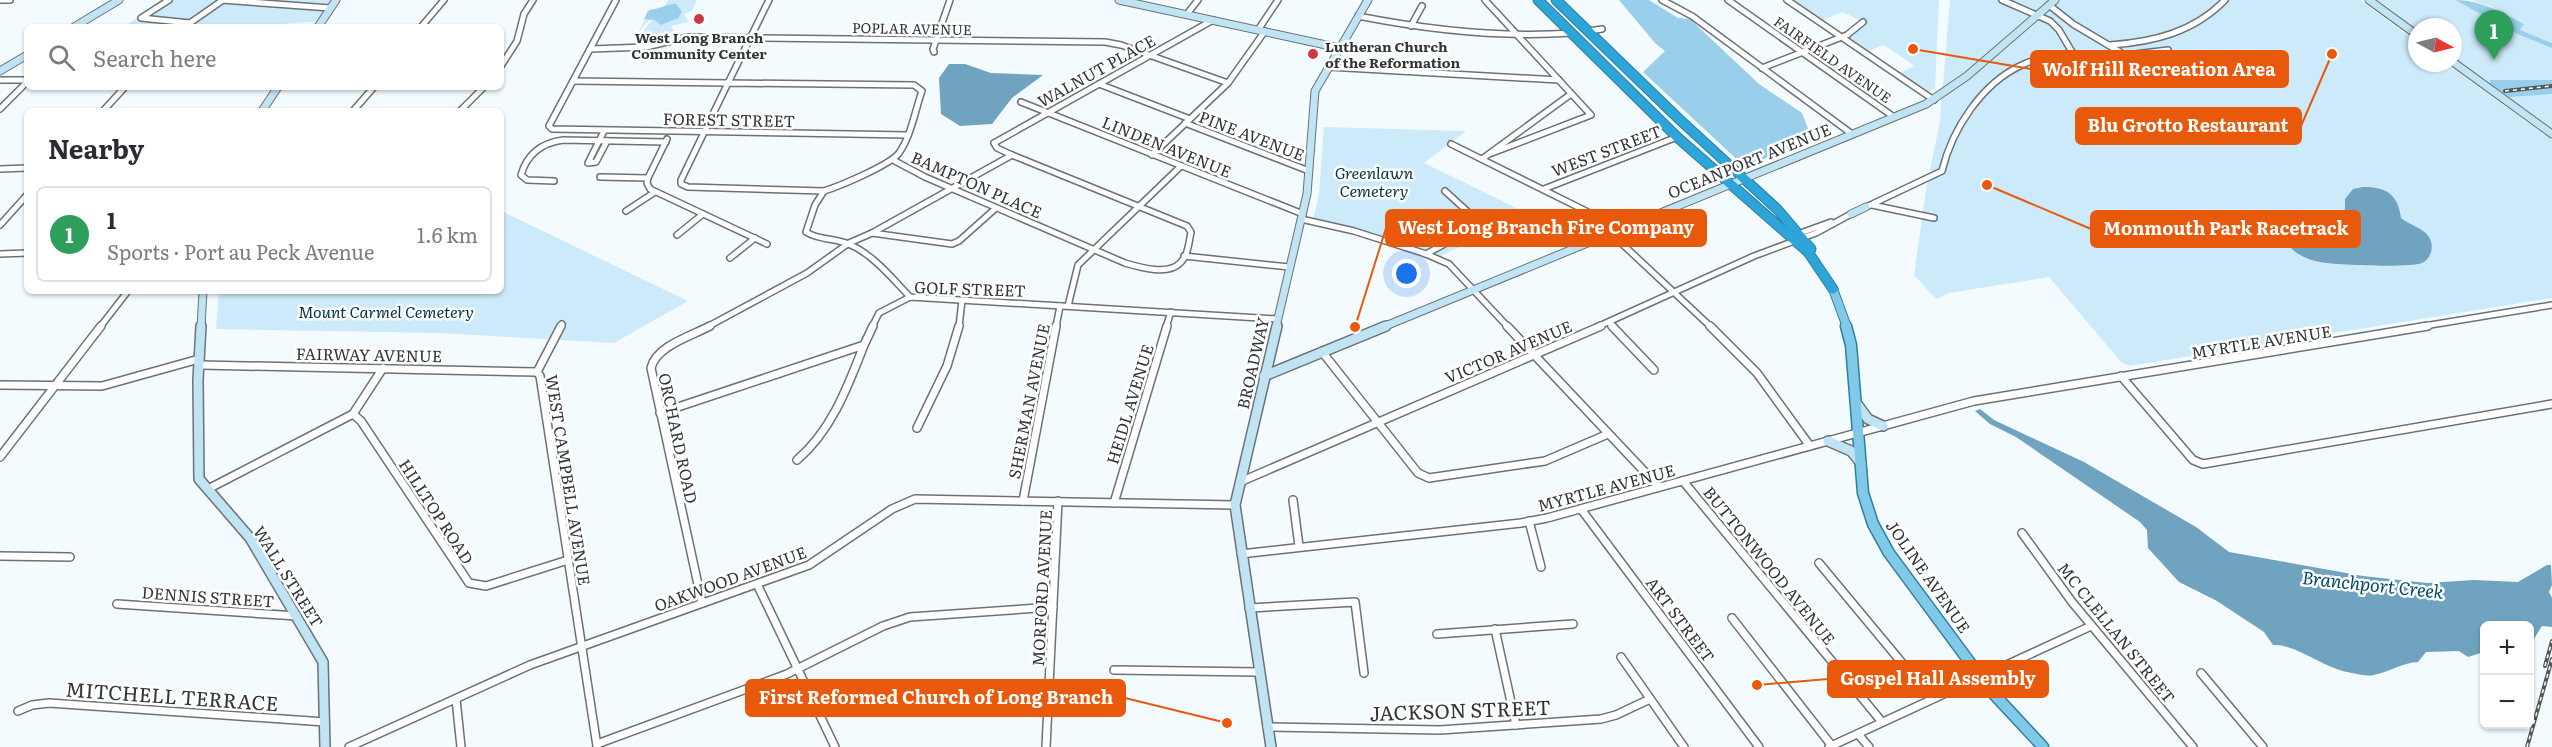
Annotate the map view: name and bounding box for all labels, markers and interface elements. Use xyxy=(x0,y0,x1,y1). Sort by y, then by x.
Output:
pin: 1 xyxy=(2474,10,2514,60)
street label: FAIRFIELD AVENUE xyxy=(1770,11,1896,107)
marker: West Long Branch Community Center xyxy=(692,12,706,26)
street label: POPLAR AVENUE xyxy=(852,17,972,39)
north arrow xyxy=(2408,18,2462,72)
search box xyxy=(24,24,504,90)
place label: West Long Branch Community Center xyxy=(631,27,767,63)
street label: WALNUT PLACE xyxy=(1033,28,1159,112)
place label: Lutheran Church of the Reformation xyxy=(1325,36,1460,72)
icon: search xyxy=(45,41,78,74)
text: Search here xyxy=(93,41,216,74)
marker: Lutheran Church of the Reformation xyxy=(1306,47,1320,61)
callout: Wolf Hill Recreation Area xyxy=(2031,51,2288,87)
text: Wolf Hill Recreation Area xyxy=(2042,55,2276,82)
street label: PINE AVENUE xyxy=(1196,104,1308,166)
street label: FOREST STREET xyxy=(663,106,796,132)
callout: Blu Grotto Restaurant xyxy=(2076,108,2301,144)
street label: LINDEN AVENUE xyxy=(1099,109,1235,183)
text: Blu Grotto Restaurant xyxy=(2088,111,2288,138)
street label: OCEANPORT AVENUE xyxy=(1664,116,1834,204)
street label: WEST STREET xyxy=(1547,118,1665,182)
text: Nearby xyxy=(48,128,144,167)
street label: BAMPTON PLACE xyxy=(908,144,1046,224)
park label: Greenlawn Cemetery xyxy=(1335,160,1414,202)
text: 1 xyxy=(107,203,116,236)
callout: West Long Branch Fire Company xyxy=(1386,210,1706,246)
callout: Monmouth Park Racetrack xyxy=(2091,211,2360,247)
text: West Long Branch Fire Company xyxy=(1398,213,1694,240)
text: Monmouth Park Racetrack xyxy=(2103,214,2350,241)
text: 1 xyxy=(65,219,74,249)
text: 1.6 km xyxy=(417,219,478,249)
text: Sports · Port au Peck Avenue xyxy=(107,236,374,266)
your location xyxy=(1392,259,1421,288)
street label: GOLF STREET xyxy=(914,274,1026,302)
park label: Mount Carmel Cemetery xyxy=(298,299,474,323)
street label: VICTOR AVENUE xyxy=(1441,313,1575,389)
street label: BROADWAY xyxy=(1230,314,1274,411)
street label: MYRTLE AVENUE xyxy=(2189,318,2333,364)
street label: SHERMAN AVENUE xyxy=(1001,321,1055,481)
street label: FAIRWAY AVENUE xyxy=(296,341,442,367)
street label: HEIDL AVENUE xyxy=(1099,341,1159,467)
street label: ORCHARD ROAD xyxy=(653,370,705,506)
street label: WEST CAMPBELL AVENUE xyxy=(540,373,598,587)
street label: HILLTOP ROAD xyxy=(394,454,480,568)
street label: MYRTLE AVENUE xyxy=(1535,457,1677,517)
street label: BUTTONWOOD AVENUE xyxy=(1698,481,1842,649)
street label: MORFORD AVENUE xyxy=(1025,509,1057,667)
street label: JOLINE AVENUE xyxy=(1881,515,1977,637)
street label: WALL STREET xyxy=(248,521,330,631)
street label: OAKWOOD AVENUE xyxy=(651,539,809,617)
street label: MC CLELLAN STREET xyxy=(2053,556,2181,708)
water label: Branchport Creek xyxy=(2301,563,2445,605)
street label: ART STREET xyxy=(1641,571,1721,667)
street label: DENNIS STREET xyxy=(141,579,275,613)
map controls xyxy=(2480,621,2534,729)
button: + xyxy=(2480,621,2534,675)
callout: Gospel Hall Assembly xyxy=(1828,661,2048,697)
text: Gospel Hall Assembly xyxy=(1840,664,2036,691)
street label: MITCHELL TERRACE xyxy=(65,673,279,717)
button: − xyxy=(2480,675,2534,729)
callout: First Reformed Church of Long Branch xyxy=(746,680,1125,716)
text: First Reformed Church of Long Branch xyxy=(759,683,1113,710)
street label: JACKSON STREET xyxy=(1369,691,1551,727)

